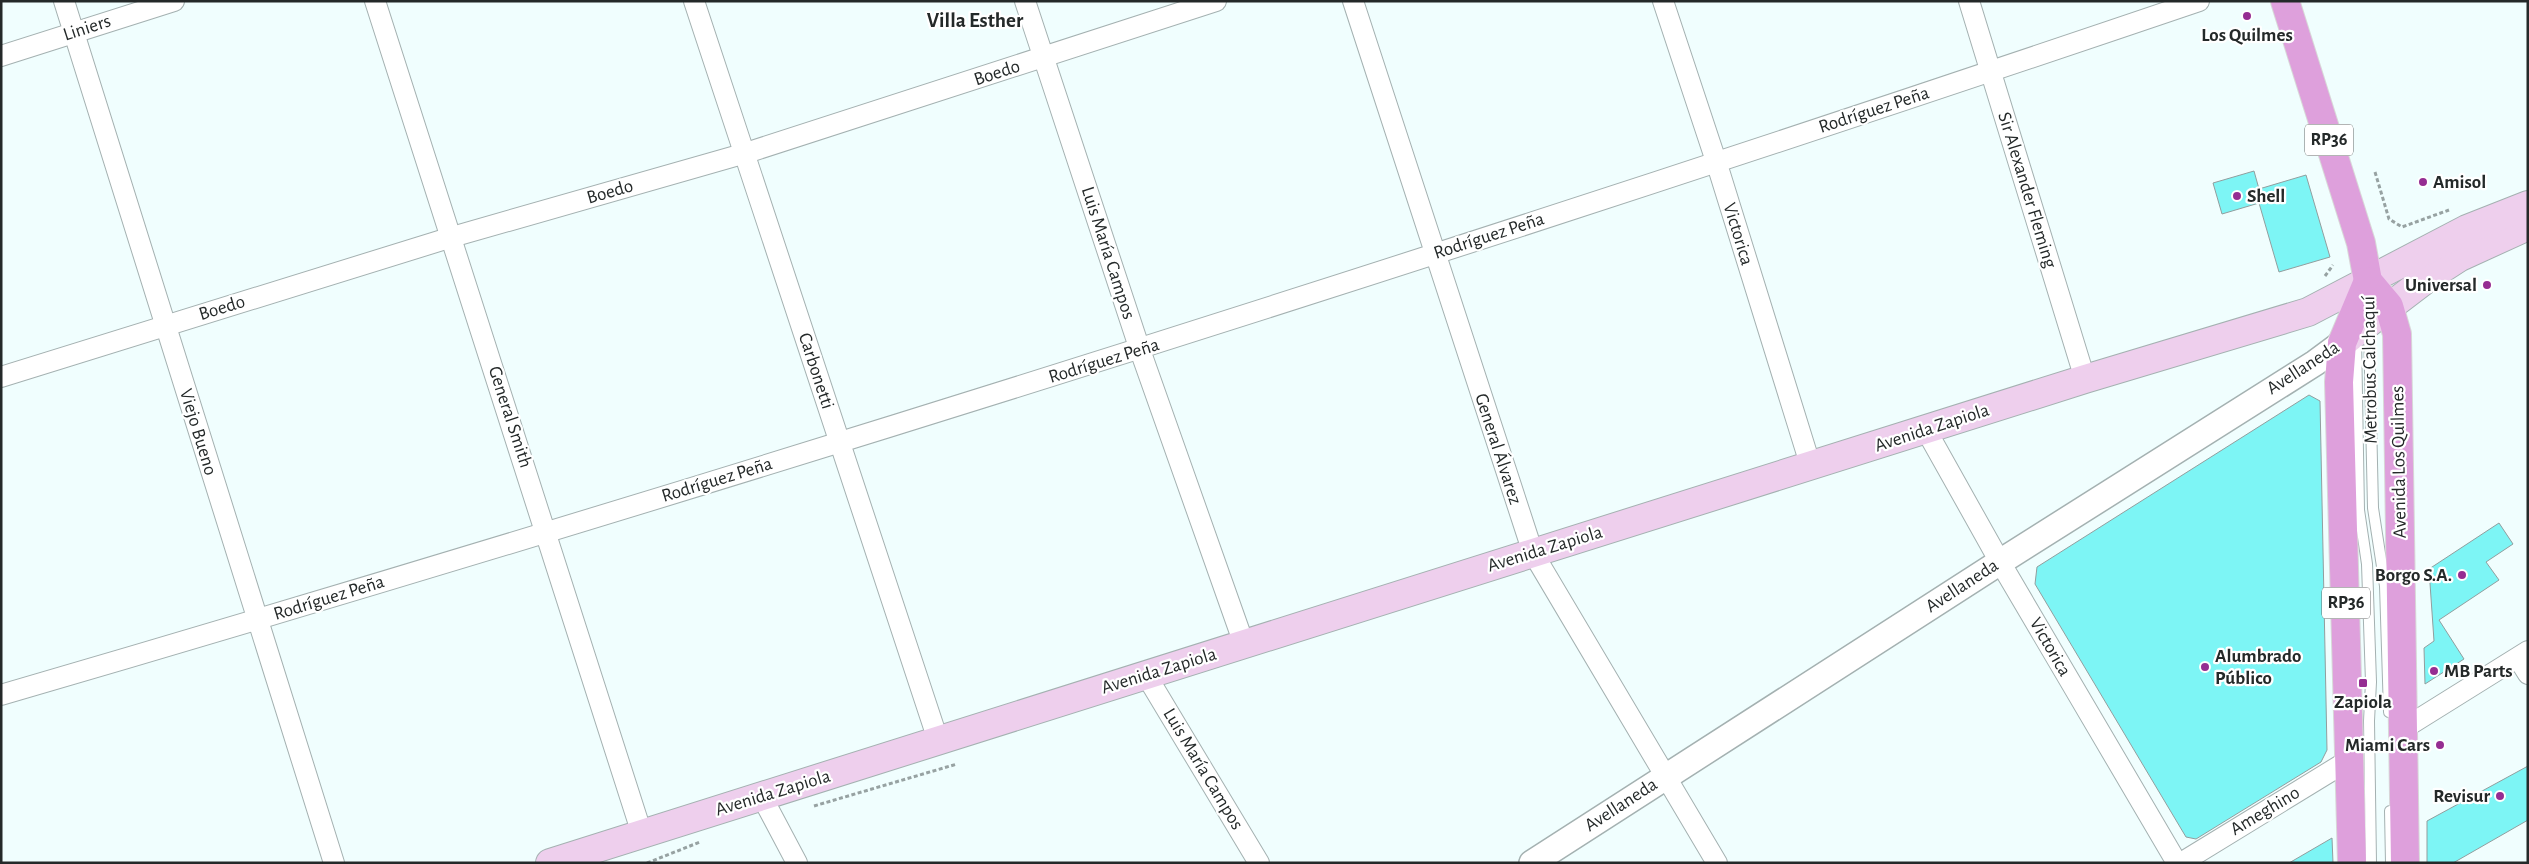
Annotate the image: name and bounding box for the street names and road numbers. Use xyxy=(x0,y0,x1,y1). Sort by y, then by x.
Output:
street label: Liniers xyxy=(61,11,113,45)
street label: Boedo xyxy=(972,57,1022,89)
street label: Rodríguez Peña xyxy=(1816,83,1932,137)
street label: Sir Alexander Fleming xyxy=(1994,110,2060,271)
road number: RP36 xyxy=(2305,124,2353,156)
street label: Boedo xyxy=(585,176,635,208)
street label: Luis María Campos xyxy=(1078,184,1138,322)
street label: Victorica xyxy=(1720,201,1757,268)
street label: Rodríguez Peña xyxy=(1431,209,1547,263)
street label: Boedo xyxy=(197,292,247,324)
street label: Metrobus Calchaquí xyxy=(2359,296,2381,444)
street label: Carbonetti xyxy=(795,331,837,411)
street label: Rodríguez Peña xyxy=(1046,335,1162,387)
street label: Avellaneda xyxy=(2263,337,2343,398)
street label: General Smith xyxy=(485,364,535,470)
street label: Avenida Los Quilmes xyxy=(2388,386,2410,538)
street label: Viejo Bueno xyxy=(176,387,220,477)
street label: General Álvarez xyxy=(1471,390,1527,507)
street label: Avenida Zapiola xyxy=(1872,400,1992,455)
street label: Rodríguez Peña xyxy=(659,454,775,506)
street label: Avenida Zapiola xyxy=(1485,522,1605,576)
street label: Avellaneda xyxy=(1922,555,2002,616)
street label: Rodríguez Peña xyxy=(271,572,387,624)
road number: RP36 xyxy=(2322,588,2370,618)
street label: Victorica xyxy=(2026,614,2074,680)
street label: Avenida Zapiola xyxy=(1099,644,1219,698)
street label: Luis María Campos xyxy=(1159,705,1247,833)
street label: Avenida Zapiola xyxy=(713,766,833,820)
street label: Avellaneda xyxy=(1581,774,1661,835)
street label: Ameghino xyxy=(2227,783,2303,839)

